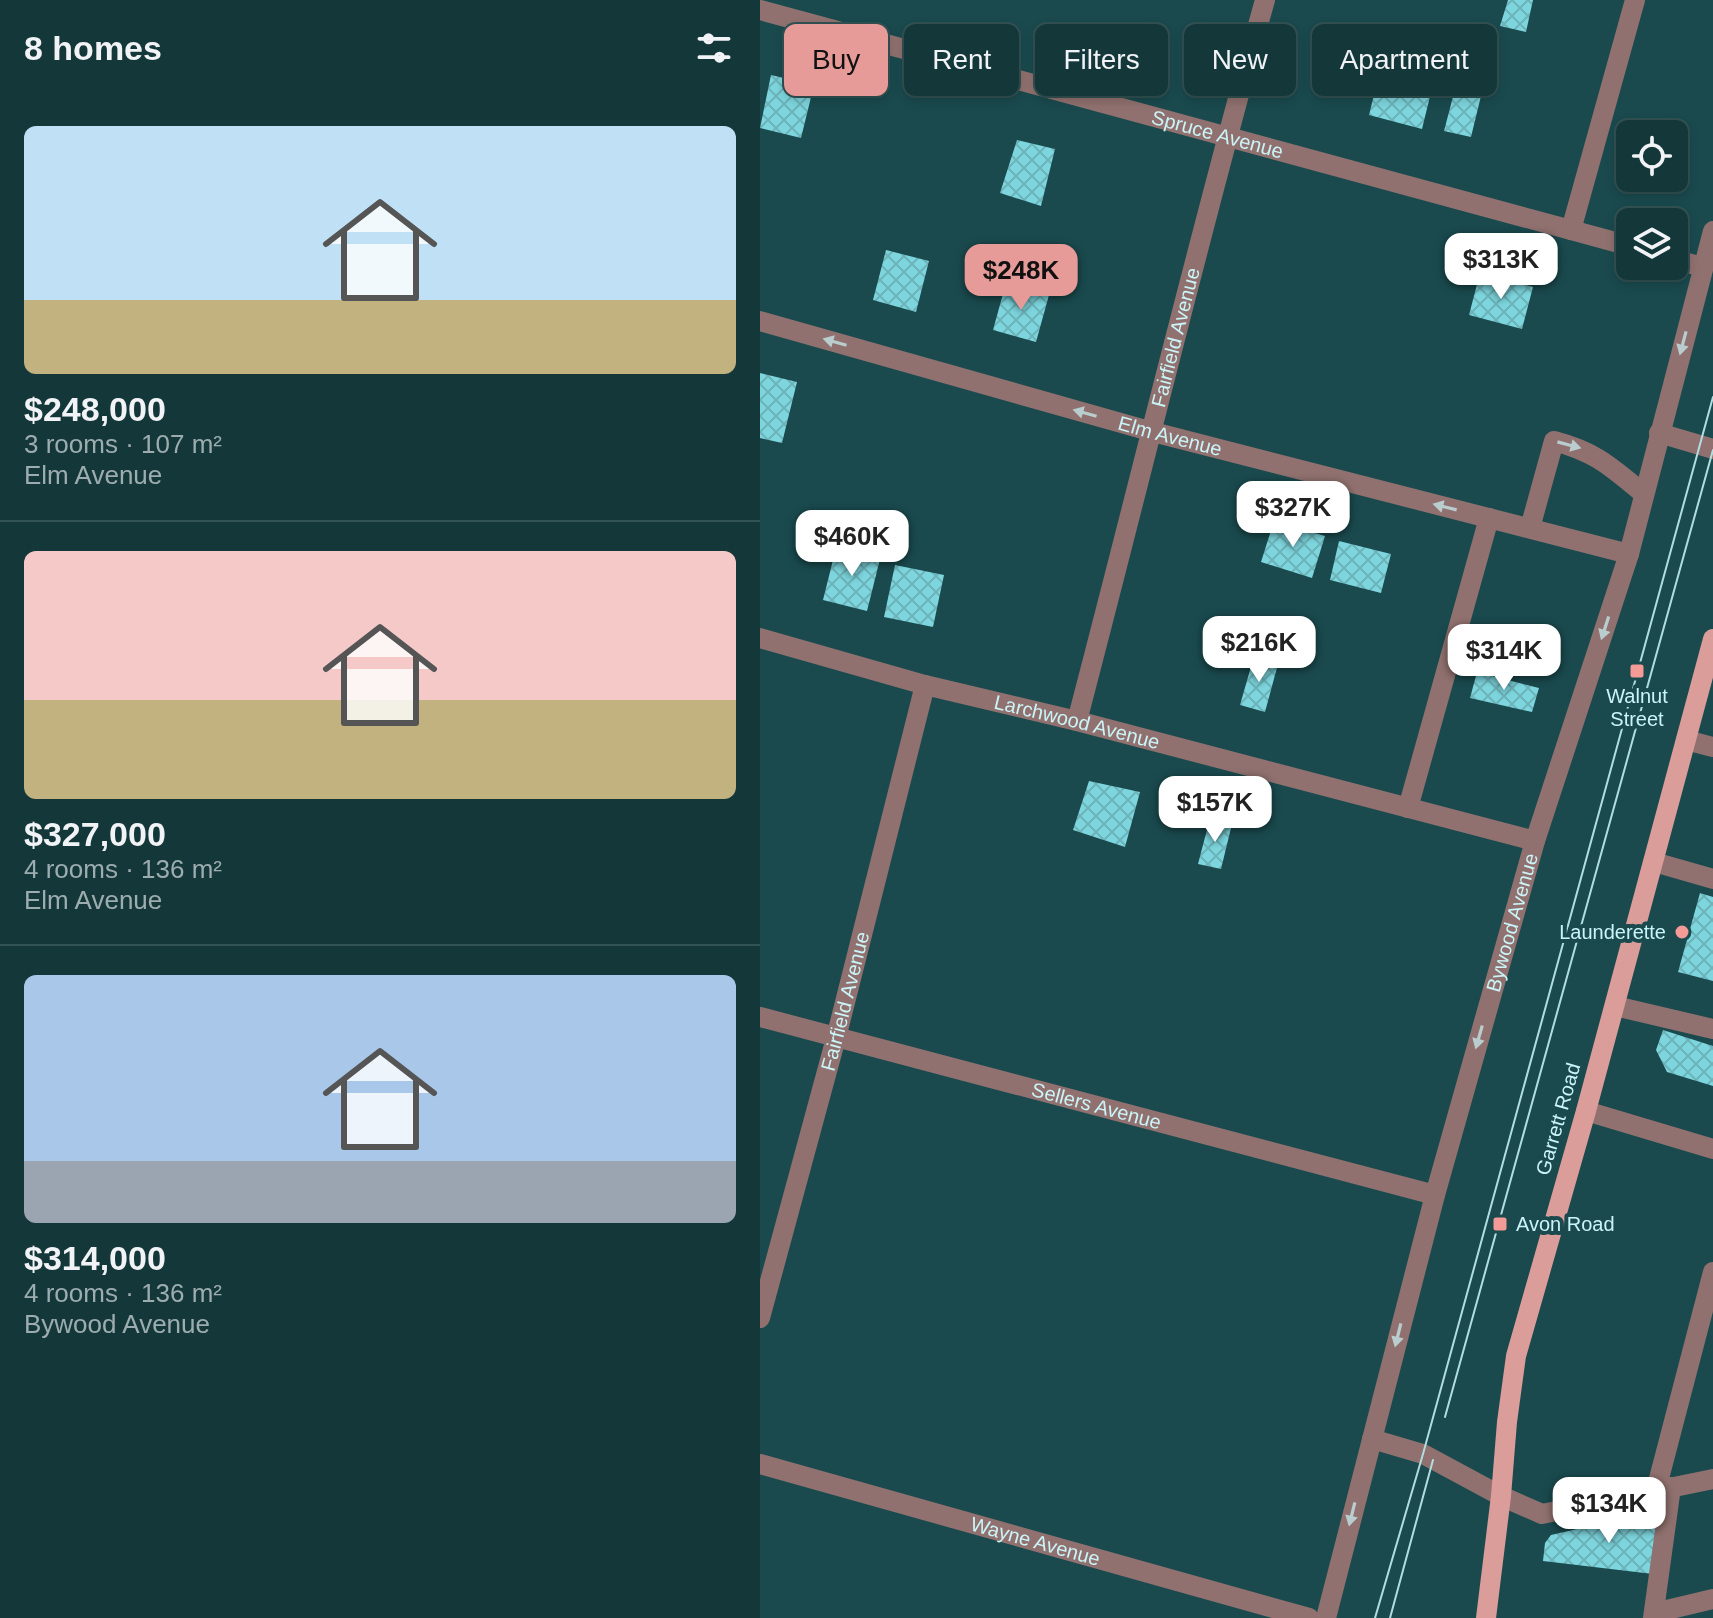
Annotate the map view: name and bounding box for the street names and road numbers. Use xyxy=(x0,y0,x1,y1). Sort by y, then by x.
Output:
street label: Spruce Avenue xyxy=(1149,106,1286,162)
street label: Fairfield Avenue xyxy=(1147,265,1204,409)
street label: Elm Avenue xyxy=(1116,412,1224,460)
street label: Larchwood Avenue xyxy=(992,691,1162,753)
street label: Bywood Avenue xyxy=(1482,851,1542,994)
street label: Fairfield Avenue xyxy=(817,929,873,1073)
street label: Garrett Road xyxy=(1531,1060,1585,1178)
street label: Sellers Avenue xyxy=(1029,1078,1164,1133)
street label: Wayne Avenue xyxy=(968,1513,1103,1570)

